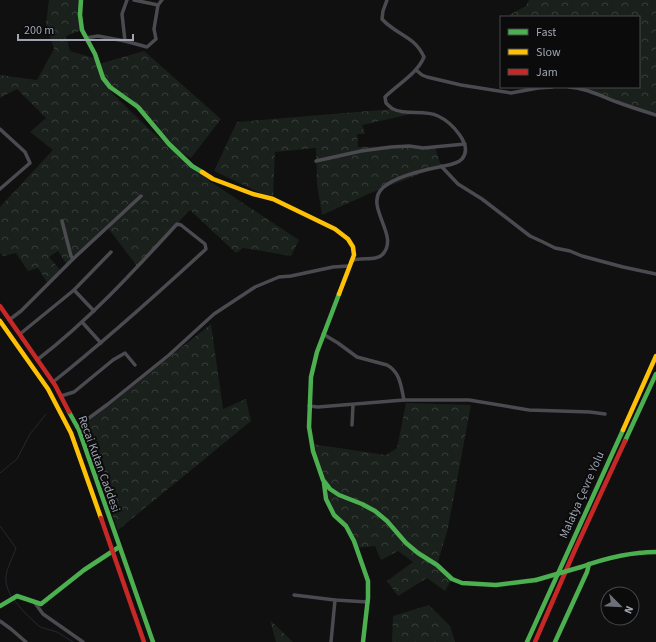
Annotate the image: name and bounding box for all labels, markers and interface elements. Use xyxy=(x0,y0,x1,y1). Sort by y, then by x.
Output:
scale bar xyxy=(18,16,133,42)
legend xyxy=(500,16,640,88)
text: 200 m xyxy=(24,22,54,39)
text: Fast xyxy=(536,24,556,41)
text: Slow xyxy=(536,44,561,61)
text: Jam xyxy=(536,64,558,81)
street label: Recai Kutan Caddesi xyxy=(74,413,124,515)
street label: Malatya Çevre Yolu xyxy=(555,449,609,541)
north arrow xyxy=(600,586,640,626)
text: N xyxy=(620,603,637,616)

